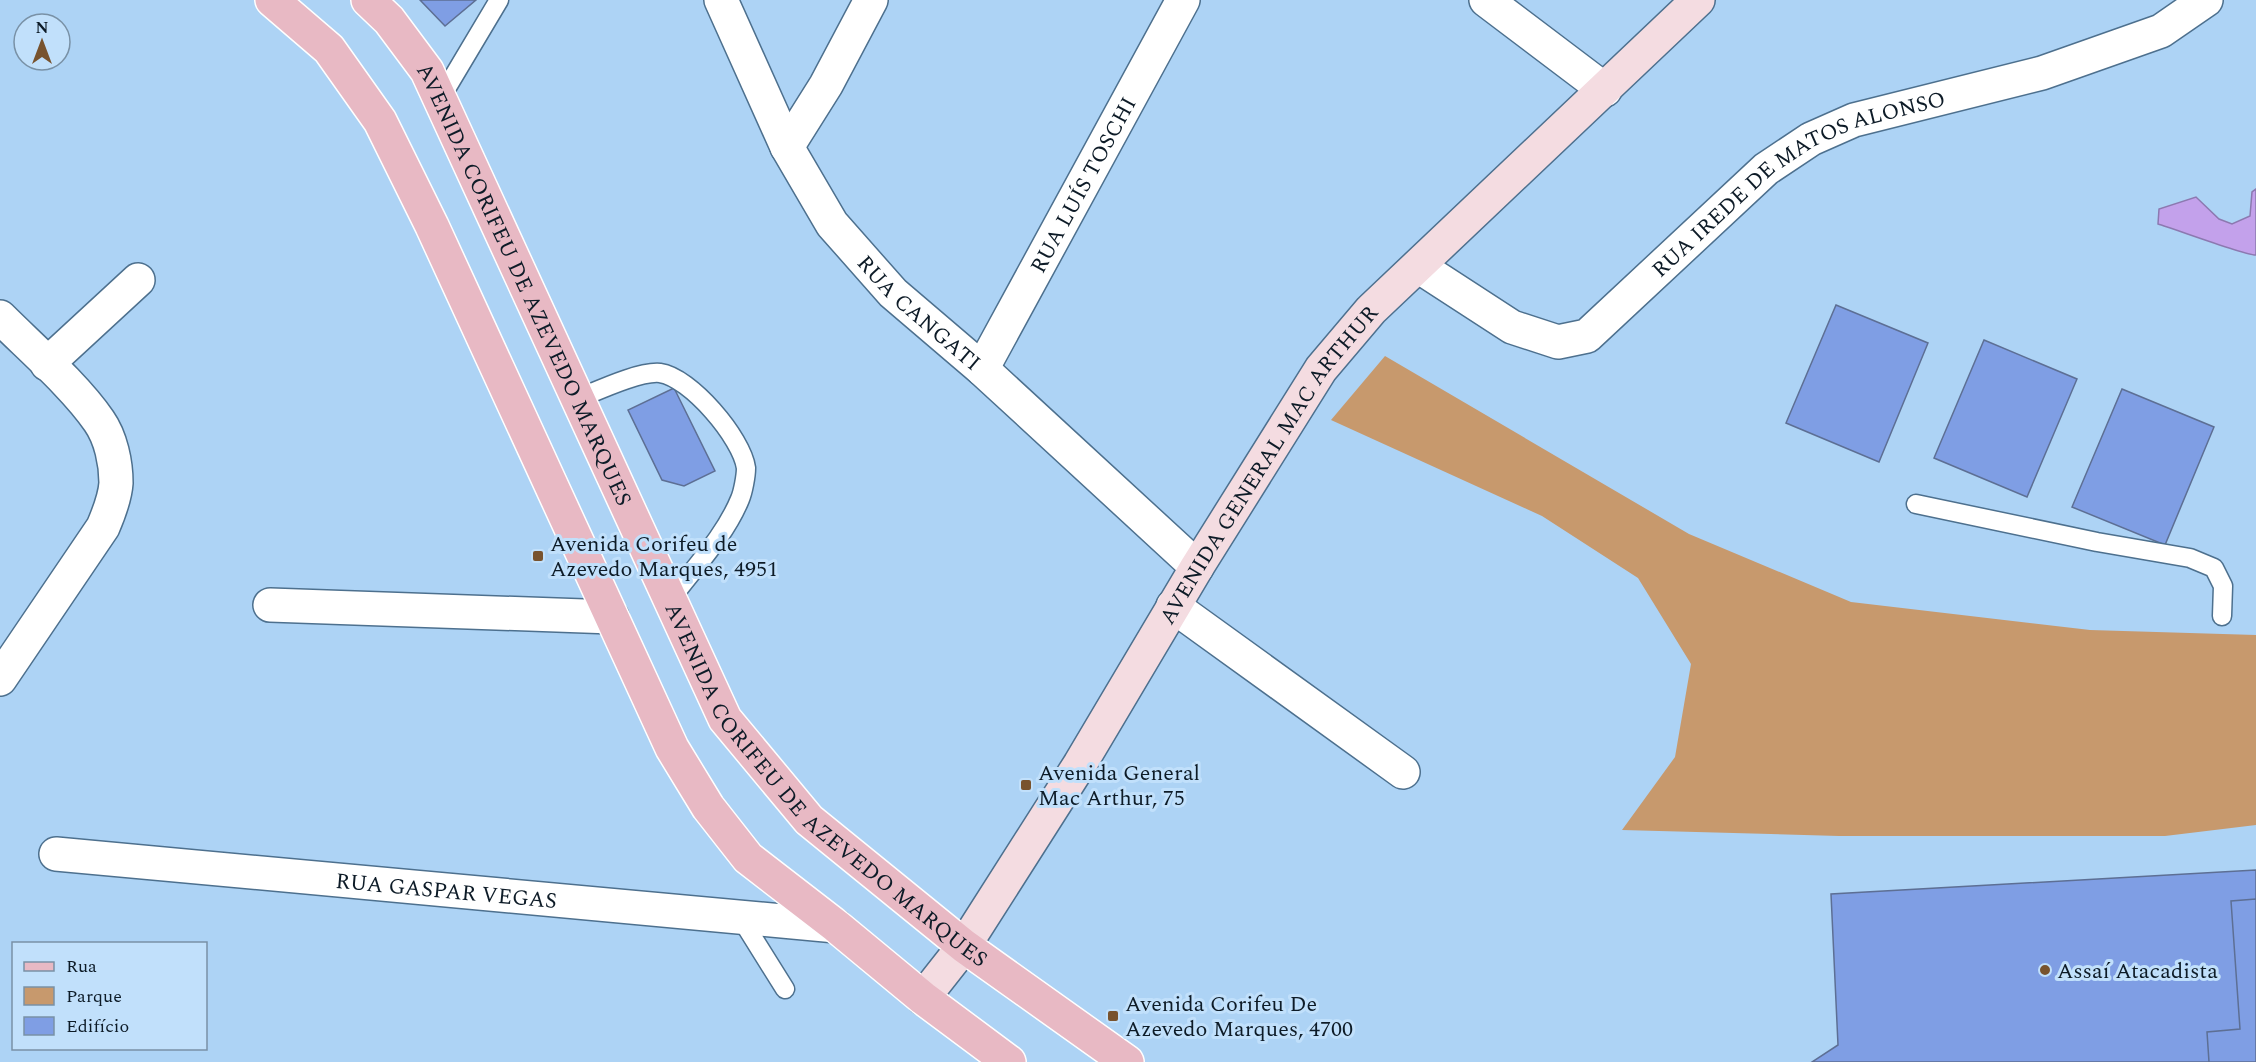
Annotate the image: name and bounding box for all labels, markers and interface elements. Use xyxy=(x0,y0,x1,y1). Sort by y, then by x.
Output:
north arrow xyxy=(12,12,72,72)
text: N xyxy=(35,16,49,40)
street label: AVENIDA CORIFEU DE AZEVEDO MARQUES xyxy=(408,56,640,512)
street label: RUA IREDE DE MATOS ALONSO xyxy=(1645,83,1949,286)
street label: RUA LUÍS TOSCHI xyxy=(1022,91,1145,280)
street label: RUA CANGATI xyxy=(849,248,988,379)
street label: AVENIDA GENERAL MAC ARTHUR xyxy=(1151,298,1387,631)
place label: Avenida Corifeu de Azevedo Marques, 4951 xyxy=(550,528,778,586)
marker: Avenida Corifeu de Azevedo Marques, 4951 xyxy=(531,549,545,563)
street label: AVENIDA CORIFEU DE AZEVEDO MARQUES xyxy=(656,597,994,976)
place label: Avenida General Mac Arthur, 75 xyxy=(1038,757,1200,815)
marker: Avenida General Mac Arthur, 75 xyxy=(1019,778,1033,792)
street label: RUA GASPAR VEGAS xyxy=(334,865,558,918)
legend xyxy=(12,942,207,1050)
text: Rua xyxy=(66,953,97,980)
place label: Assaí Atacadista xyxy=(2057,955,2218,988)
marker: Assaí Atacadista xyxy=(2038,963,2052,977)
text: Parque xyxy=(66,983,122,1010)
place label: Avenida Corifeu De Azevedo Marques, 4700 xyxy=(1125,988,1353,1046)
marker: Avenida Corifeu De Azevedo Marques, 4700 xyxy=(1106,1009,1120,1023)
text: Edifício xyxy=(66,1013,129,1040)

